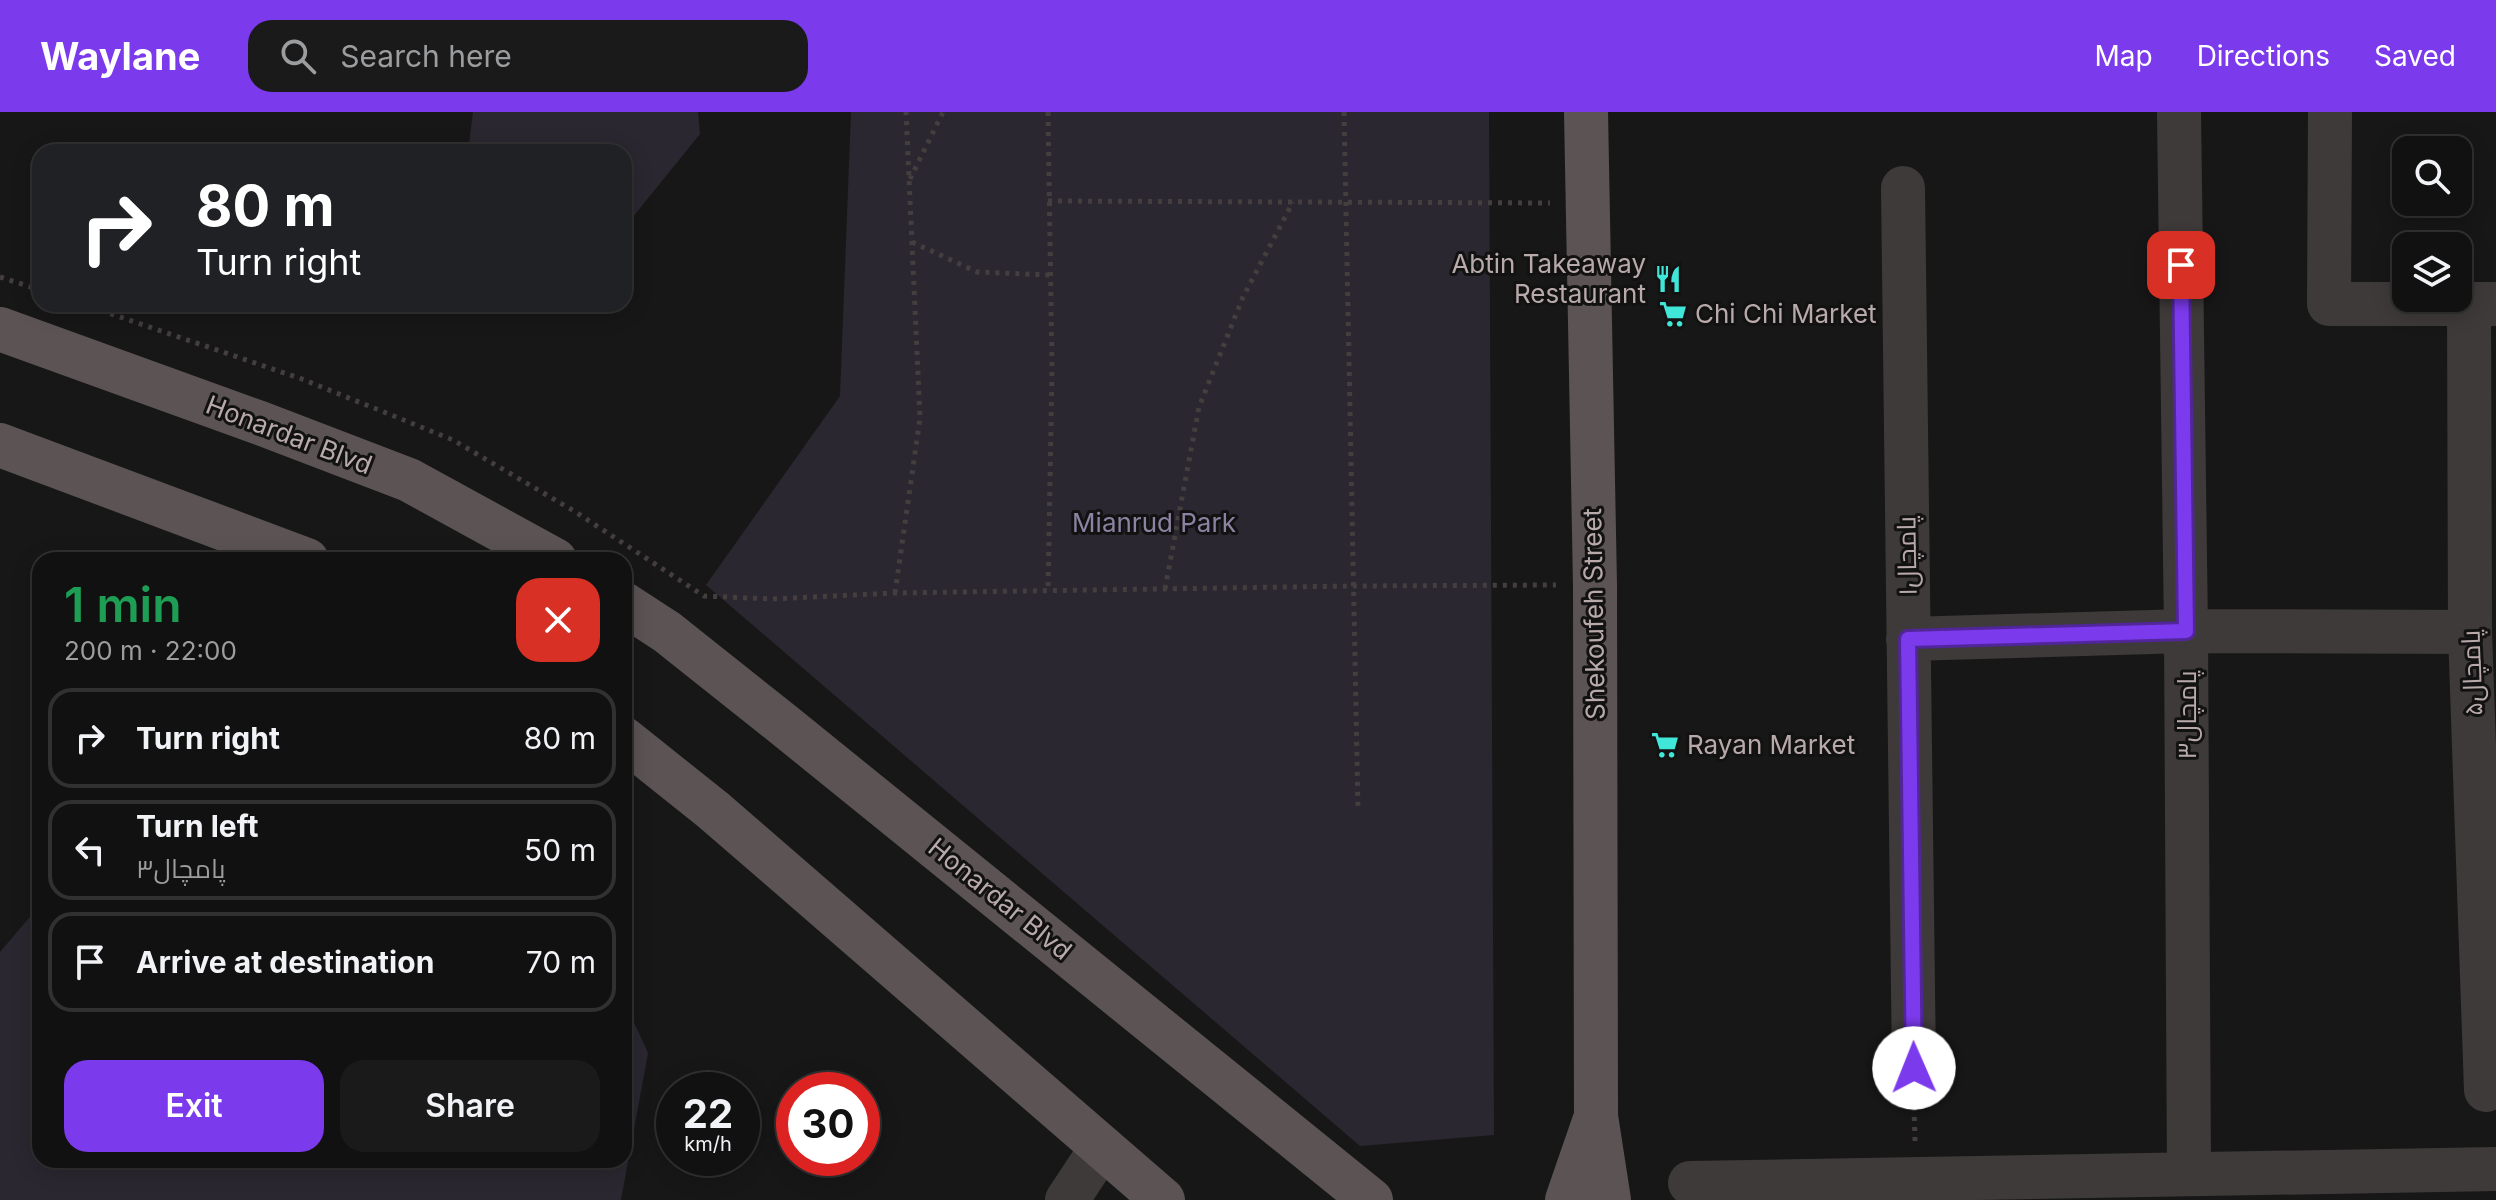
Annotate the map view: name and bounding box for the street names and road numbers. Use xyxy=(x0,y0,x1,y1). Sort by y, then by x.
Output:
street label: Honardar Blvd xyxy=(202,389,377,480)
street label: Shekoufeh Street xyxy=(1576,508,1611,720)
street label: پامچال۱ xyxy=(1890,516,1925,596)
street label: پامچال۵ xyxy=(2455,629,2490,717)
street label: پامچال۳ xyxy=(2171,670,2204,760)
street label: Honardar Blvd xyxy=(922,831,1078,966)

